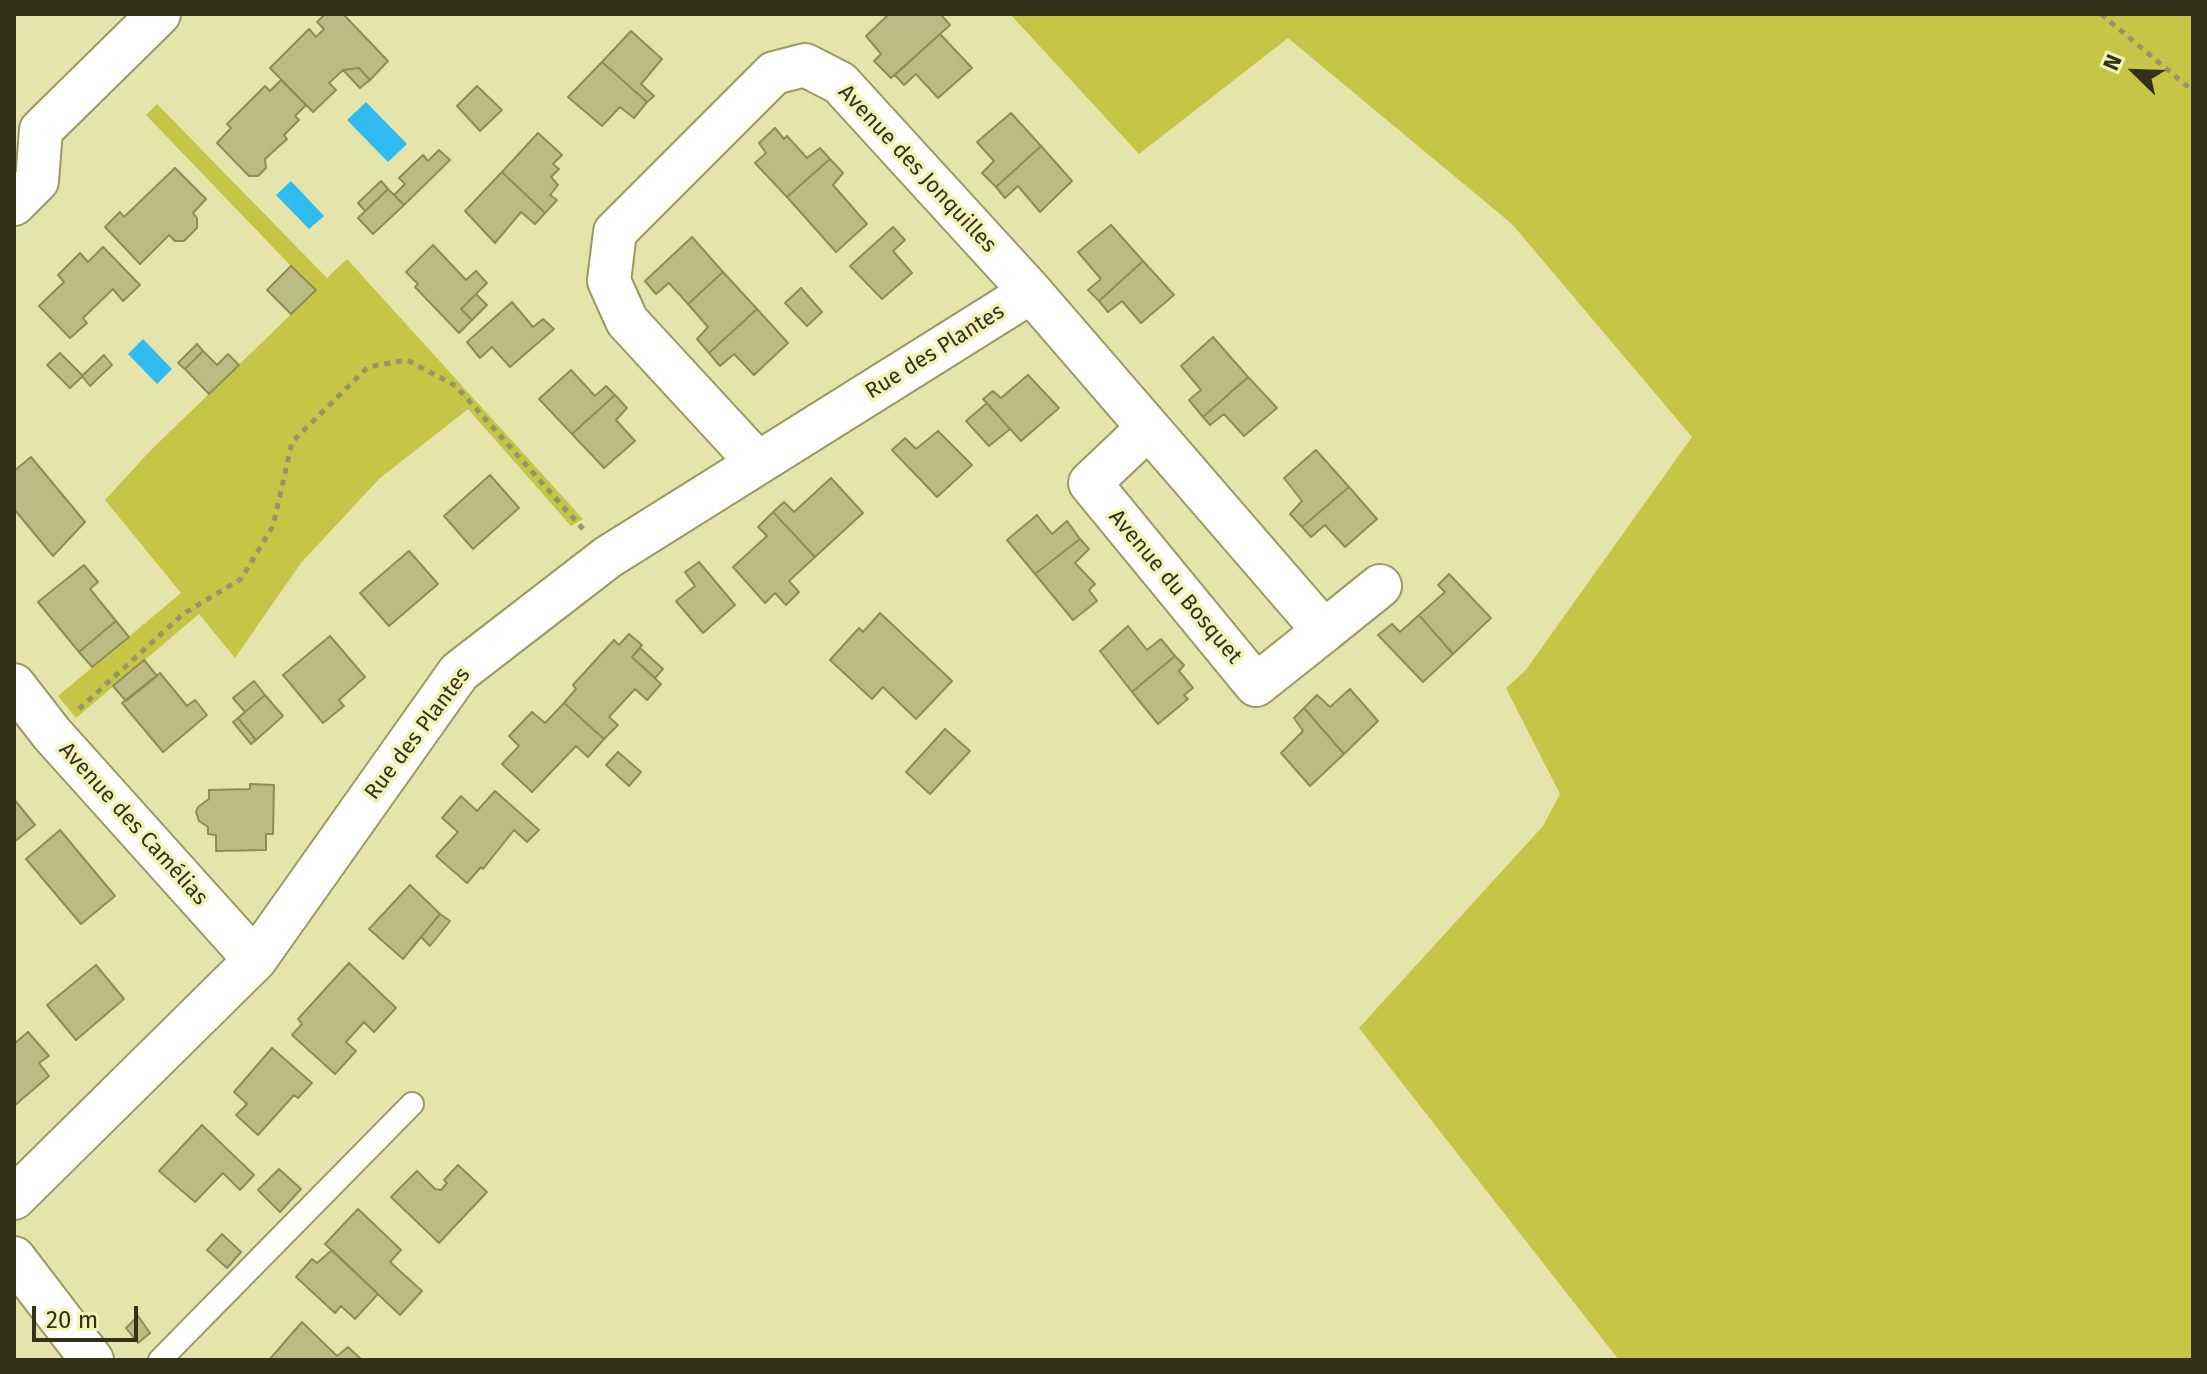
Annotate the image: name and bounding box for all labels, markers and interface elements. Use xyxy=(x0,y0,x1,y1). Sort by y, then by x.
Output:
north arrow xyxy=(2095,32,2175,112)
text: N xyxy=(2097,50,2128,74)
street label: Avenue des Jonquilles xyxy=(832,80,1002,258)
street label: Rue des Plantes xyxy=(861,299,1009,405)
street label: Avenue du Bosquet xyxy=(1103,505,1247,669)
street label: Rue des Plantes xyxy=(360,663,476,805)
street label: Avenue des Camélias xyxy=(53,737,213,911)
scale bar xyxy=(36,1290,142,1340)
text: 20 m xyxy=(46,1306,98,1334)

